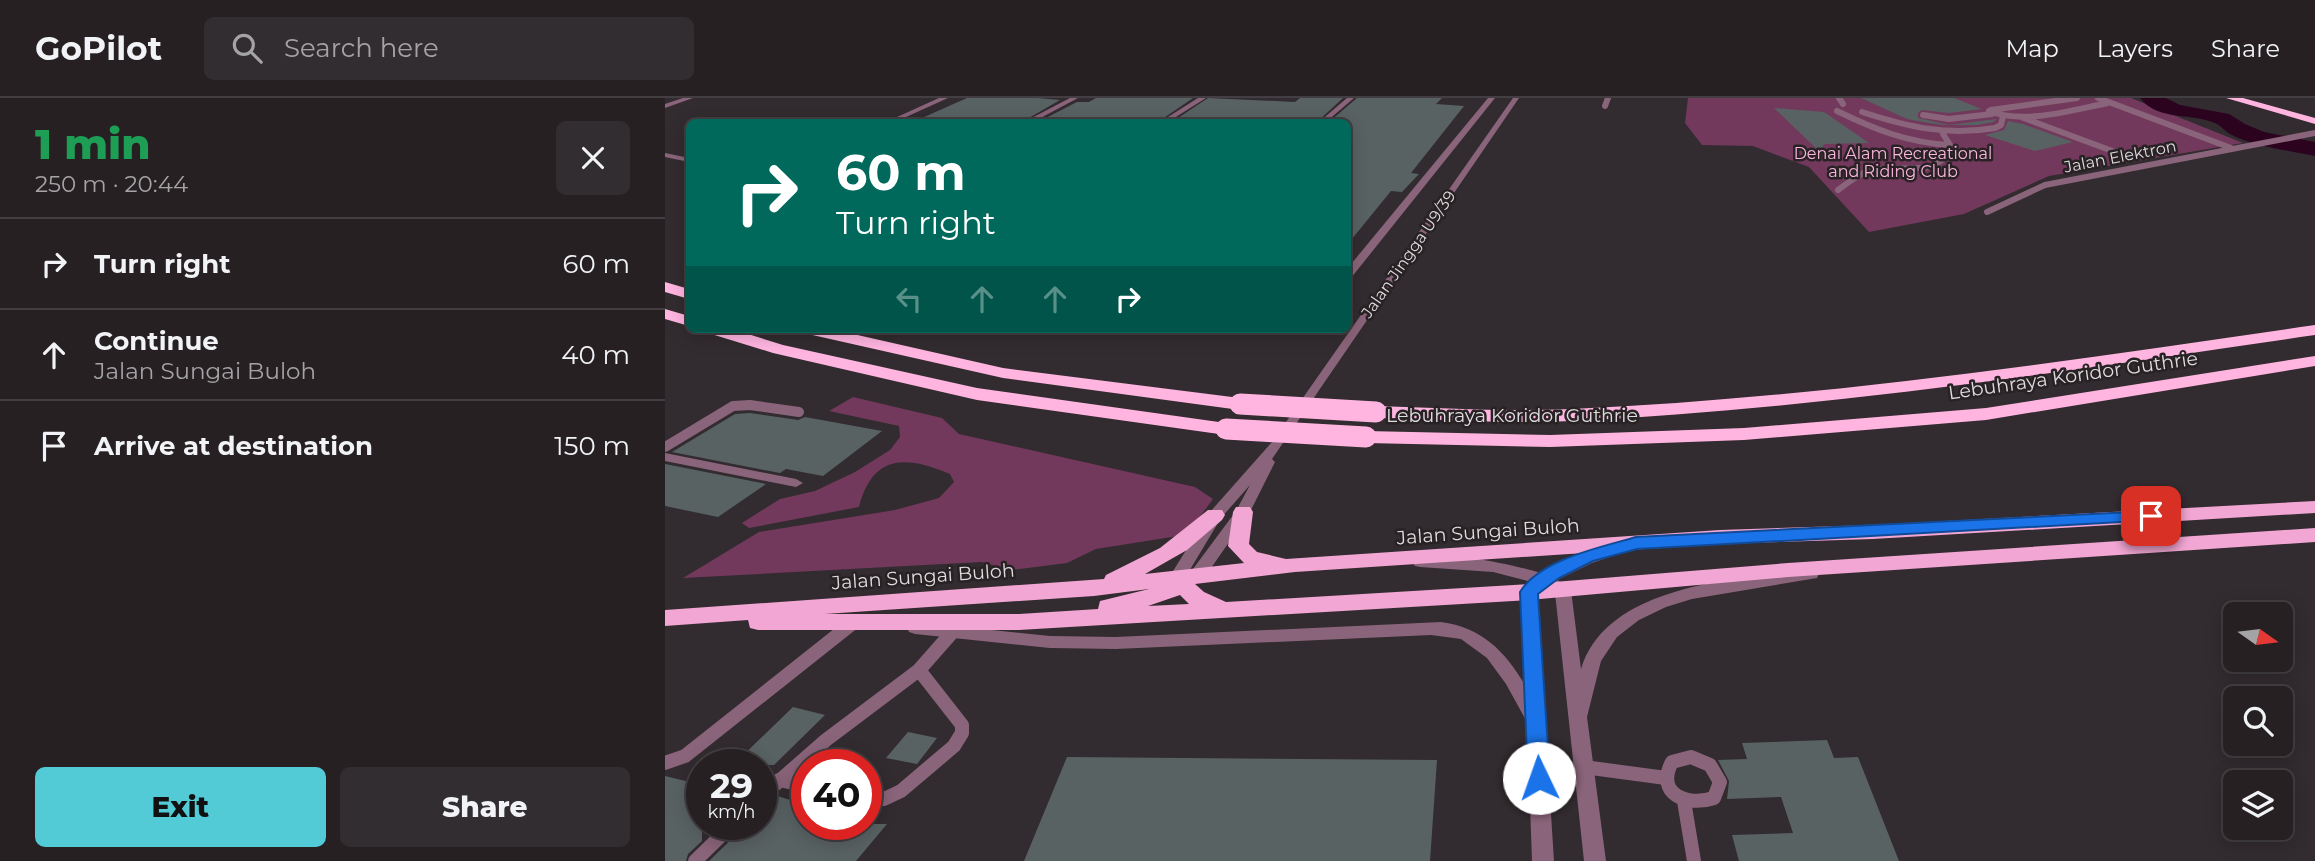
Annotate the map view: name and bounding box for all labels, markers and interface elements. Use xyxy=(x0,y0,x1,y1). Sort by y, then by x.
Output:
search box xyxy=(204,17,694,80)
text: GoPilot xyxy=(35,28,162,68)
icon: search xyxy=(228,29,266,67)
text: Search here xyxy=(284,32,439,64)
text: Map xyxy=(2005,34,2059,63)
text: Layers xyxy=(2097,34,2173,63)
text: Share xyxy=(2211,34,2280,63)
text: 1 min xyxy=(35,118,151,170)
button: close xyxy=(556,121,630,195)
street label: Jalan Elektron xyxy=(2061,136,2178,177)
text: 60 m xyxy=(836,143,966,202)
park label: Denai Alam Recreational and Riding Club xyxy=(1794,144,1992,181)
icon: right xyxy=(721,147,812,238)
text: 250 m · 20:44 xyxy=(35,170,188,198)
street label: Jalan Jingga U9/39 xyxy=(1357,187,1460,322)
text: Turn right xyxy=(836,203,996,242)
icon: right xyxy=(35,245,73,283)
text: Turn right xyxy=(94,248,230,280)
text: 60 m xyxy=(563,248,630,280)
icon: left xyxy=(890,280,928,318)
icon: ahead xyxy=(963,280,1001,318)
icon: ahead xyxy=(1036,280,1074,318)
icon: right xyxy=(1109,280,1147,318)
text: Continue xyxy=(94,325,219,357)
icon: ahead xyxy=(35,336,73,374)
text: 40 m xyxy=(561,339,630,371)
street label: Lebuhraya Koridor Guthrie xyxy=(1947,347,2199,404)
text: Jalan Sungai Buloh xyxy=(94,357,316,385)
street label: Lebuhraya Koridor Guthrie xyxy=(1386,404,1638,427)
icon: arrive xyxy=(35,427,73,465)
text: Arrive at destination xyxy=(94,430,373,462)
text: 150 m xyxy=(554,430,630,462)
pin xyxy=(2121,486,2181,546)
icon: arrive xyxy=(2132,497,2170,535)
street label: Jalan Sungai Buloh xyxy=(1395,514,1580,549)
street label: Jalan Sungai Buloh xyxy=(830,559,1015,594)
north arrow xyxy=(2223,602,2293,672)
map controls xyxy=(2223,602,2293,840)
button: search xyxy=(2223,686,2293,756)
position arrow xyxy=(1502,741,1576,815)
speed limit sign: 40 xyxy=(791,749,882,840)
text: 29 xyxy=(710,764,753,807)
button: Exit xyxy=(35,767,326,847)
button: Share xyxy=(340,767,630,847)
button: layers xyxy=(2223,770,2293,840)
text: km/h xyxy=(707,801,756,823)

